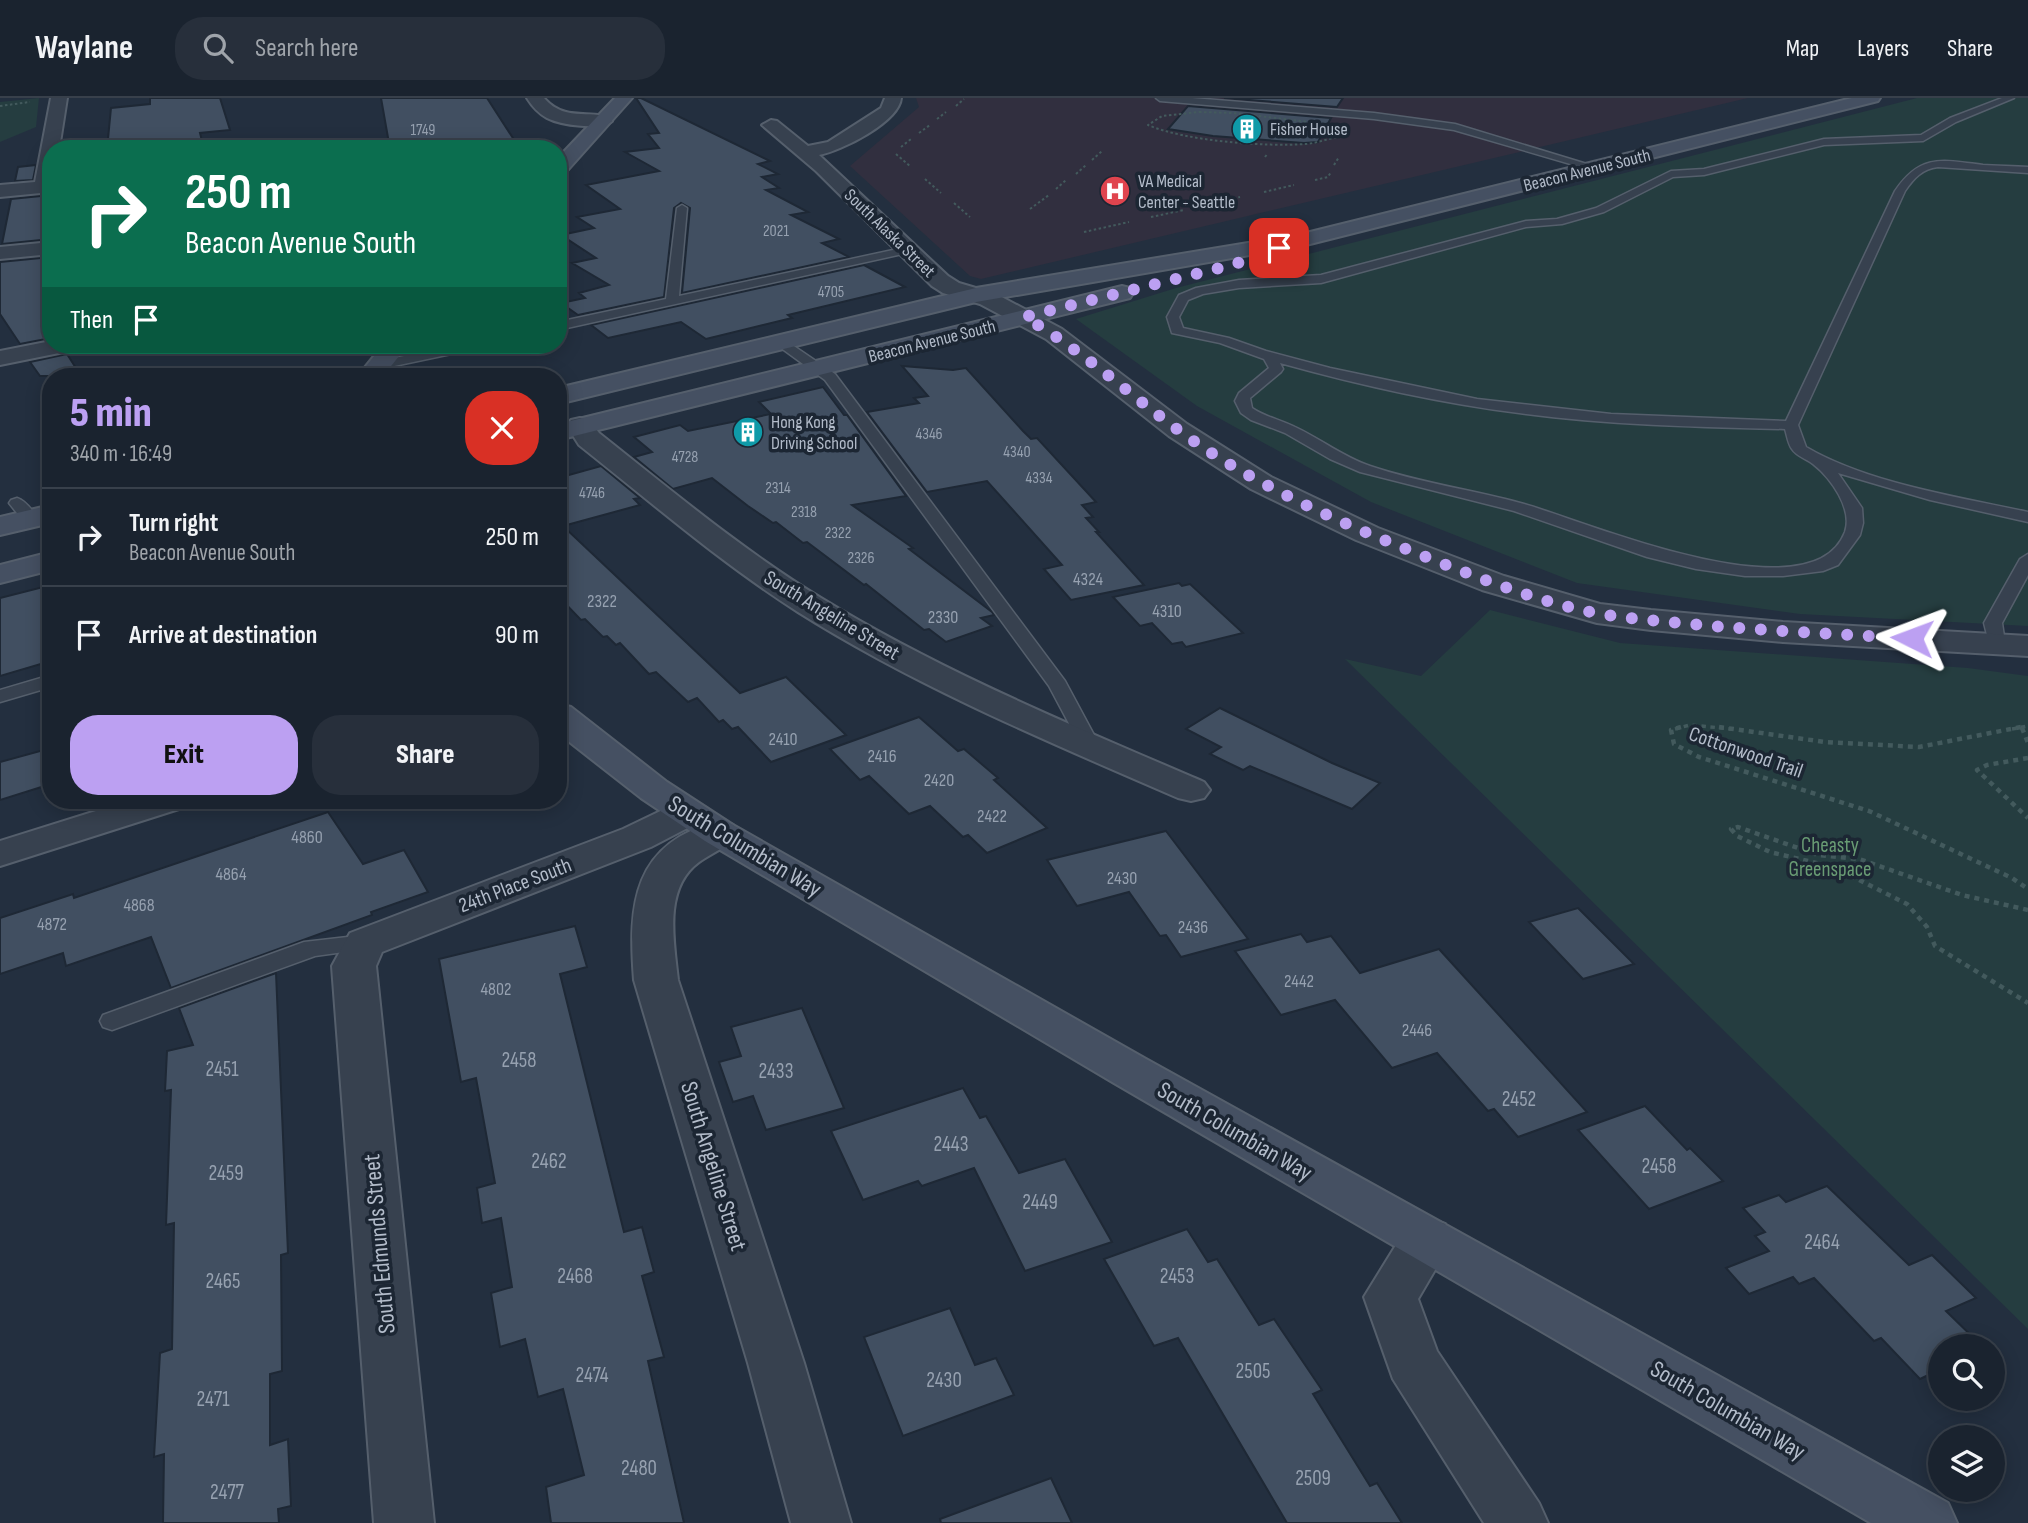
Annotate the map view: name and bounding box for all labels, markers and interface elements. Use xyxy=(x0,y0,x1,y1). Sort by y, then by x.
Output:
search box xyxy=(175,17,665,80)
text: Waylane xyxy=(35,28,133,68)
icon: search xyxy=(199,29,237,67)
text: Search here xyxy=(255,33,358,64)
text: Map xyxy=(1786,34,1819,63)
text: Layers xyxy=(1857,34,1909,63)
text: Share xyxy=(1947,34,1993,63)
building icon: Fisher House xyxy=(1230,112,1264,146)
place label: Fisher House xyxy=(1270,119,1348,140)
house number: 1749 xyxy=(411,121,435,140)
street label: Beacon Avenue South xyxy=(1521,145,1653,196)
text: 250 m xyxy=(185,164,291,223)
icon: right xyxy=(70,168,161,259)
place label: VA Medical Center - Seattle xyxy=(1138,171,1235,213)
hospital icon: VA Medical Center - Seattle xyxy=(1098,174,1132,208)
street label: South Alaska Street xyxy=(840,185,940,282)
pin xyxy=(1249,218,1309,278)
house number: 2021 xyxy=(763,222,789,241)
text: Beacon Avenue South xyxy=(185,224,416,263)
icon: arrive xyxy=(1260,229,1298,267)
house number: 4705 xyxy=(818,283,844,302)
icon: arrive xyxy=(127,301,165,339)
text: Then xyxy=(70,305,113,336)
street label: Beacon Avenue South xyxy=(866,316,998,367)
text: 5 min xyxy=(70,388,152,439)
button: close xyxy=(465,391,539,465)
place label: Hong Kong Driving School xyxy=(771,412,857,454)
building icon: Hong Kong Driving School xyxy=(731,415,765,449)
house number: 4346 xyxy=(915,425,943,444)
text: 340 m · 16:49 xyxy=(70,440,172,468)
house number: 4340 xyxy=(1003,443,1031,462)
house number: 4728 xyxy=(672,448,698,467)
house number: 4334 xyxy=(1026,469,1053,488)
house number: 2314 xyxy=(765,479,791,498)
house number: 4746 xyxy=(579,484,605,503)
house number: 2318 xyxy=(791,503,817,522)
text: Turn right xyxy=(129,508,218,539)
icon: right xyxy=(70,518,108,556)
text: 250 m xyxy=(485,522,539,553)
house number: 2322 xyxy=(825,524,851,543)
text: Beacon Avenue South xyxy=(129,539,295,567)
house number: 2326 xyxy=(848,549,874,568)
street label: South Angeline Street xyxy=(759,565,904,666)
house number: 4324 xyxy=(1073,569,1103,590)
house number: 2322 xyxy=(587,591,617,612)
house number: 4310 xyxy=(1152,601,1182,622)
position arrow xyxy=(1875,601,1949,675)
house number: 2330 xyxy=(928,607,958,628)
icon: arrive xyxy=(70,616,108,654)
text: Arrive at destination xyxy=(129,620,317,651)
text: 90 m xyxy=(495,620,539,651)
button: Exit xyxy=(70,715,298,795)
button: Share xyxy=(312,715,539,795)
street label: Cottonwood Trail xyxy=(1686,721,1806,784)
house number: 2410 xyxy=(768,729,798,750)
house number: 2416 xyxy=(867,746,897,767)
house number: 2420 xyxy=(924,770,954,791)
street label: South Columbian Way xyxy=(663,789,827,904)
house number: 2422 xyxy=(977,806,1007,827)
house number: 4860 xyxy=(291,827,323,848)
park label: Cheasty Greenspace xyxy=(1788,833,1872,882)
street label: 24th Place South xyxy=(455,852,575,918)
house number: 4864 xyxy=(215,864,247,885)
house number: 2430 xyxy=(1107,868,1137,889)
house number: 4868 xyxy=(123,895,155,916)
house number: 4872 xyxy=(37,914,67,935)
house number: 2436 xyxy=(1178,917,1208,938)
house number: 2442 xyxy=(1284,971,1314,992)
house number: 4802 xyxy=(481,979,511,1000)
house number: 2446 xyxy=(1402,1020,1432,1041)
house number: 2458 xyxy=(501,1048,537,1073)
house number: 2451 xyxy=(205,1057,239,1082)
house number: 2433 xyxy=(758,1059,794,1084)
street label: South Columbian Way xyxy=(1152,1075,1317,1187)
street label: South Angeline Street xyxy=(674,1078,753,1254)
house number: 2452 xyxy=(1502,1087,1536,1112)
house number: 2443 xyxy=(933,1132,969,1157)
house number: 2462 xyxy=(531,1149,567,1174)
street label: South Edmunds Street xyxy=(357,1153,402,1335)
house number: 2458 xyxy=(1641,1154,1677,1179)
house number: 2459 xyxy=(208,1161,244,1186)
house number: 2449 xyxy=(1022,1190,1058,1215)
house number: 2464 xyxy=(1804,1230,1840,1255)
house number: 2468 xyxy=(557,1264,593,1289)
house number: 2453 xyxy=(1160,1264,1194,1289)
house number: 2465 xyxy=(206,1269,240,1294)
map controls xyxy=(1928,1334,2005,1502)
button: search xyxy=(1928,1334,2005,1411)
street label: South Columbian Way xyxy=(1645,1354,1810,1466)
house number: 2505 xyxy=(1236,1359,1270,1384)
house number: 2474 xyxy=(575,1363,609,1388)
house number: 2430 xyxy=(926,1368,962,1393)
house number: 2471 xyxy=(197,1387,230,1412)
button: layers xyxy=(1928,1425,2005,1502)
house number: 2480 xyxy=(621,1456,657,1481)
house number: 2509 xyxy=(1295,1466,1331,1491)
house number: 2477 xyxy=(210,1480,245,1505)

